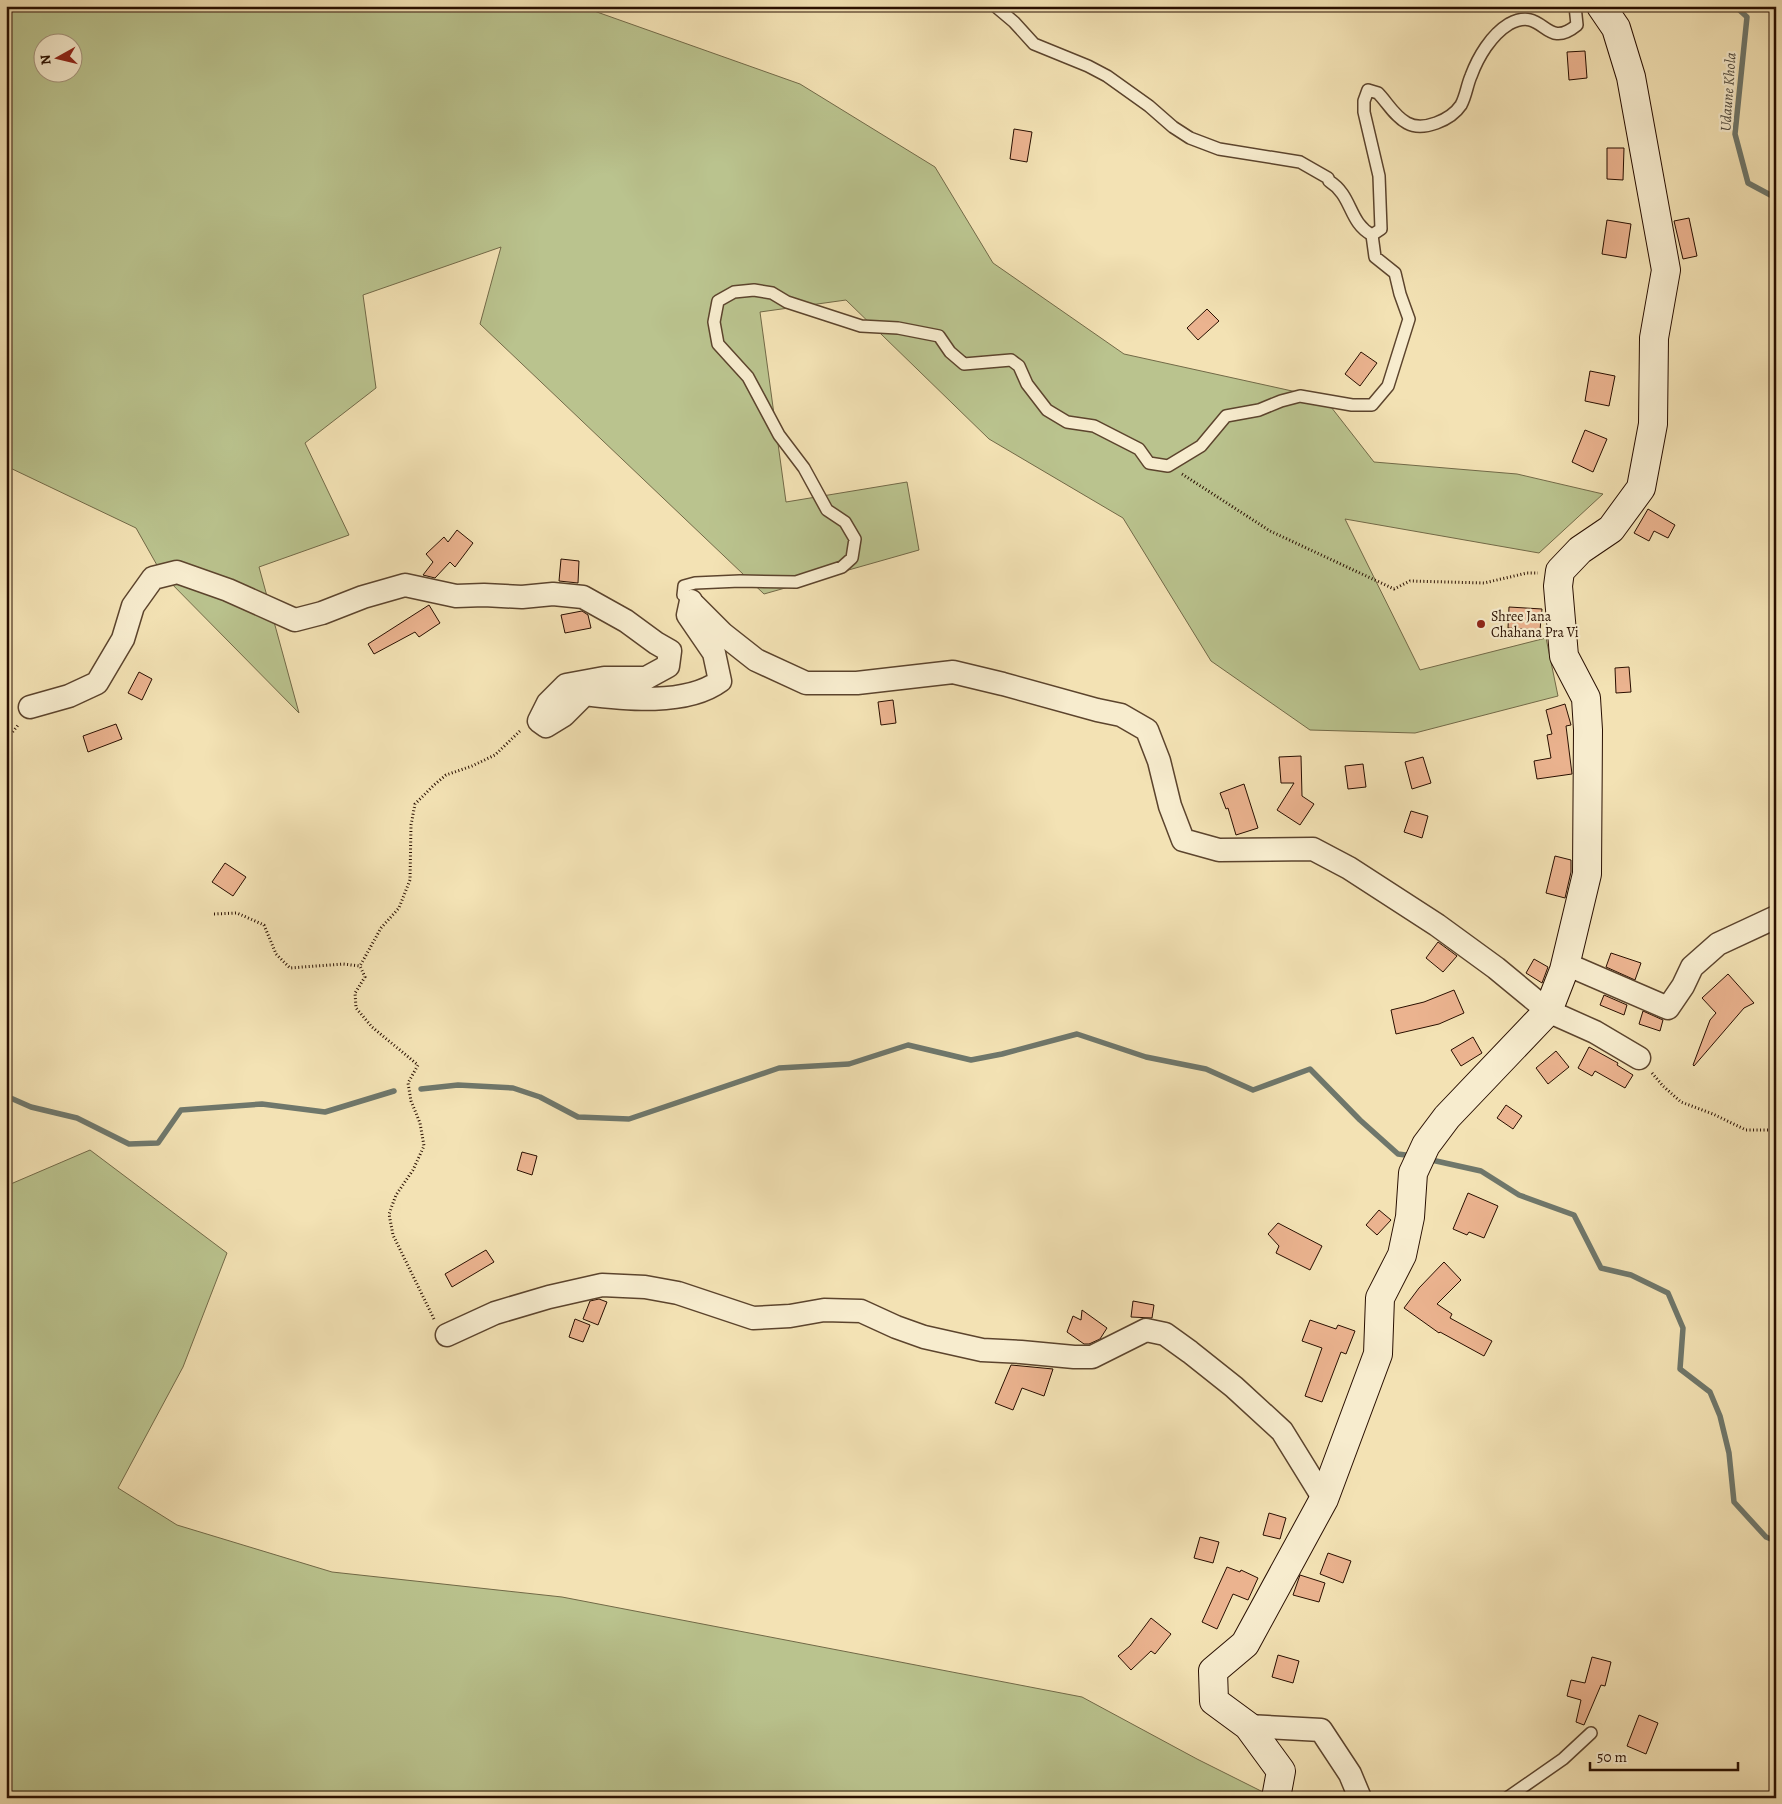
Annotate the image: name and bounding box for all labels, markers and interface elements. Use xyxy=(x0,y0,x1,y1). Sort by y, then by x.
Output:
north arrow xyxy=(32,32,82,82)
water label: Udaune Khola xyxy=(1715,52,1741,132)
text: N xyxy=(36,53,56,66)
place label: Shree Jana Chahana Pra Vi xyxy=(1491,607,1579,642)
marker: Shree Jana Chahana Pra Vi xyxy=(1475,618,1487,630)
scale bar xyxy=(1590,1739,1737,1771)
text: 50 m xyxy=(1597,1747,1627,1767)

